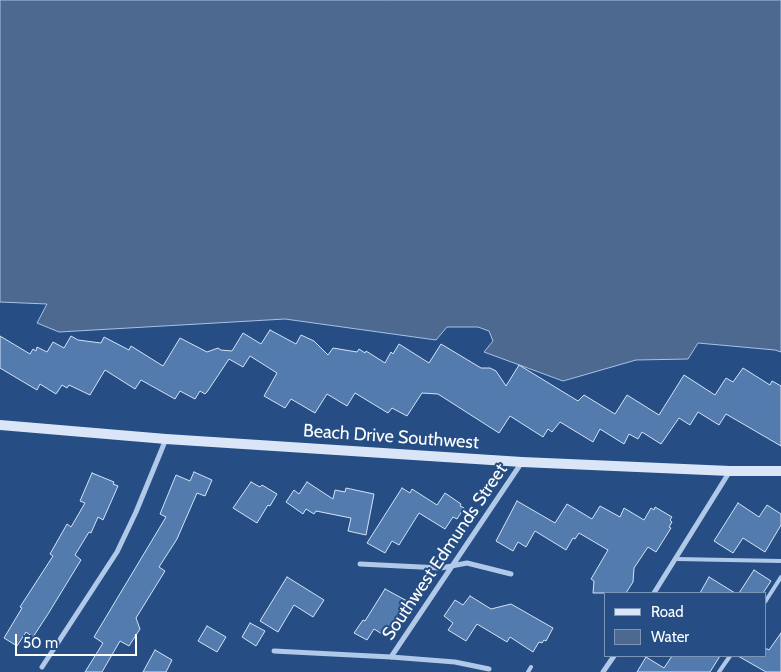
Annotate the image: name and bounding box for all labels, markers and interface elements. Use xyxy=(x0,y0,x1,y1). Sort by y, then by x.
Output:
street label: Beach Drive Southwest xyxy=(302,420,480,454)
street label: Southwest Edmunds Street xyxy=(378,460,512,644)
legend xyxy=(604,592,766,657)
text: Road xyxy=(651,603,684,621)
scale bar xyxy=(18,624,140,656)
text: Water xyxy=(651,628,689,646)
text: 50 m xyxy=(23,634,58,652)

